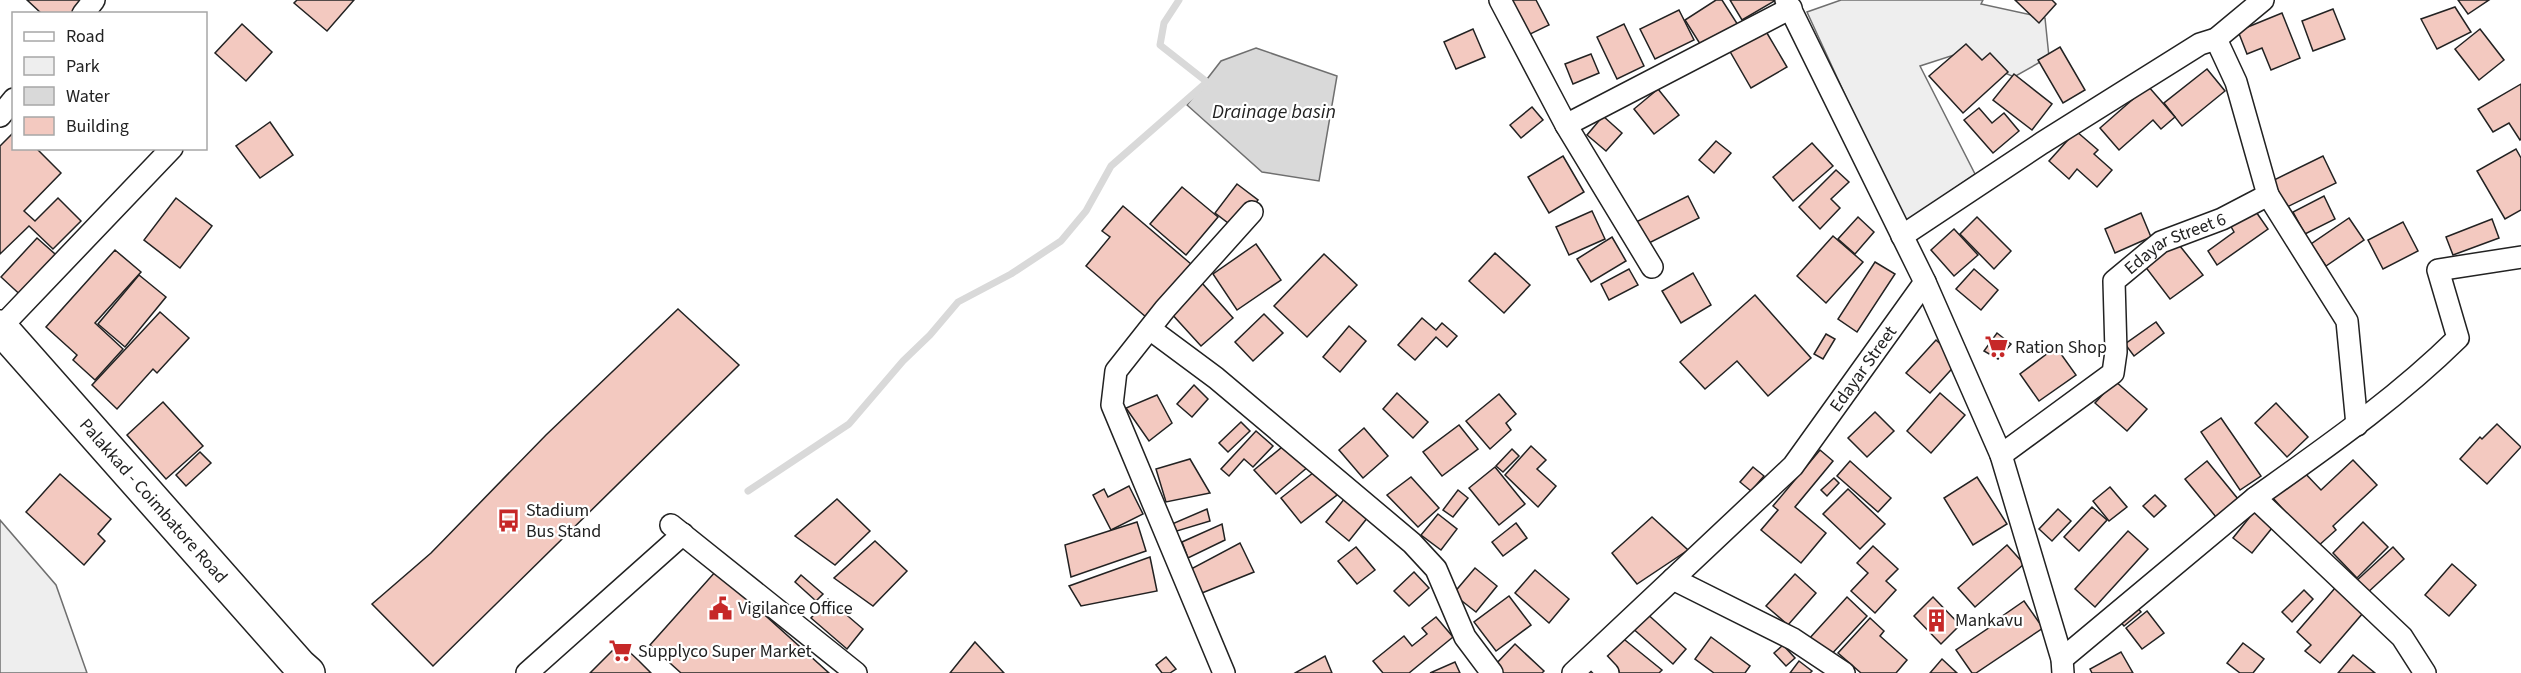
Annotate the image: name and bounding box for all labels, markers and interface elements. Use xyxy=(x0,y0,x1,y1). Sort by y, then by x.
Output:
legend xyxy=(12,12,207,150)
text: Road xyxy=(66,24,105,49)
text: Park xyxy=(66,54,100,79)
text: Water xyxy=(66,84,110,109)
water label: Drainage basin xyxy=(1212,98,1336,126)
text: Building xyxy=(66,114,129,139)
street label: Edayar Street 6 xyxy=(2119,207,2230,281)
street label: Edayar Street xyxy=(1824,321,1903,417)
supermarket icon: Ration Shop xyxy=(1984,334,2010,360)
place label: Ration Shop xyxy=(2015,335,2107,360)
street label: Palakkad - Coimbatore Road xyxy=(74,413,233,589)
place label: Stadium Bus Stand xyxy=(526,498,601,544)
bus stop icon: Stadium Bus Stand xyxy=(495,507,521,533)
public building icon: Vigilance Office xyxy=(707,595,733,621)
place label: Vigilance Office xyxy=(738,596,853,621)
building icon: Mankavu xyxy=(1924,607,1950,633)
place label: Mankavu xyxy=(1955,608,2023,633)
supermarket icon: Supplyco Super Market xyxy=(607,638,633,664)
place label: Supplyco Super Market xyxy=(638,639,811,664)

